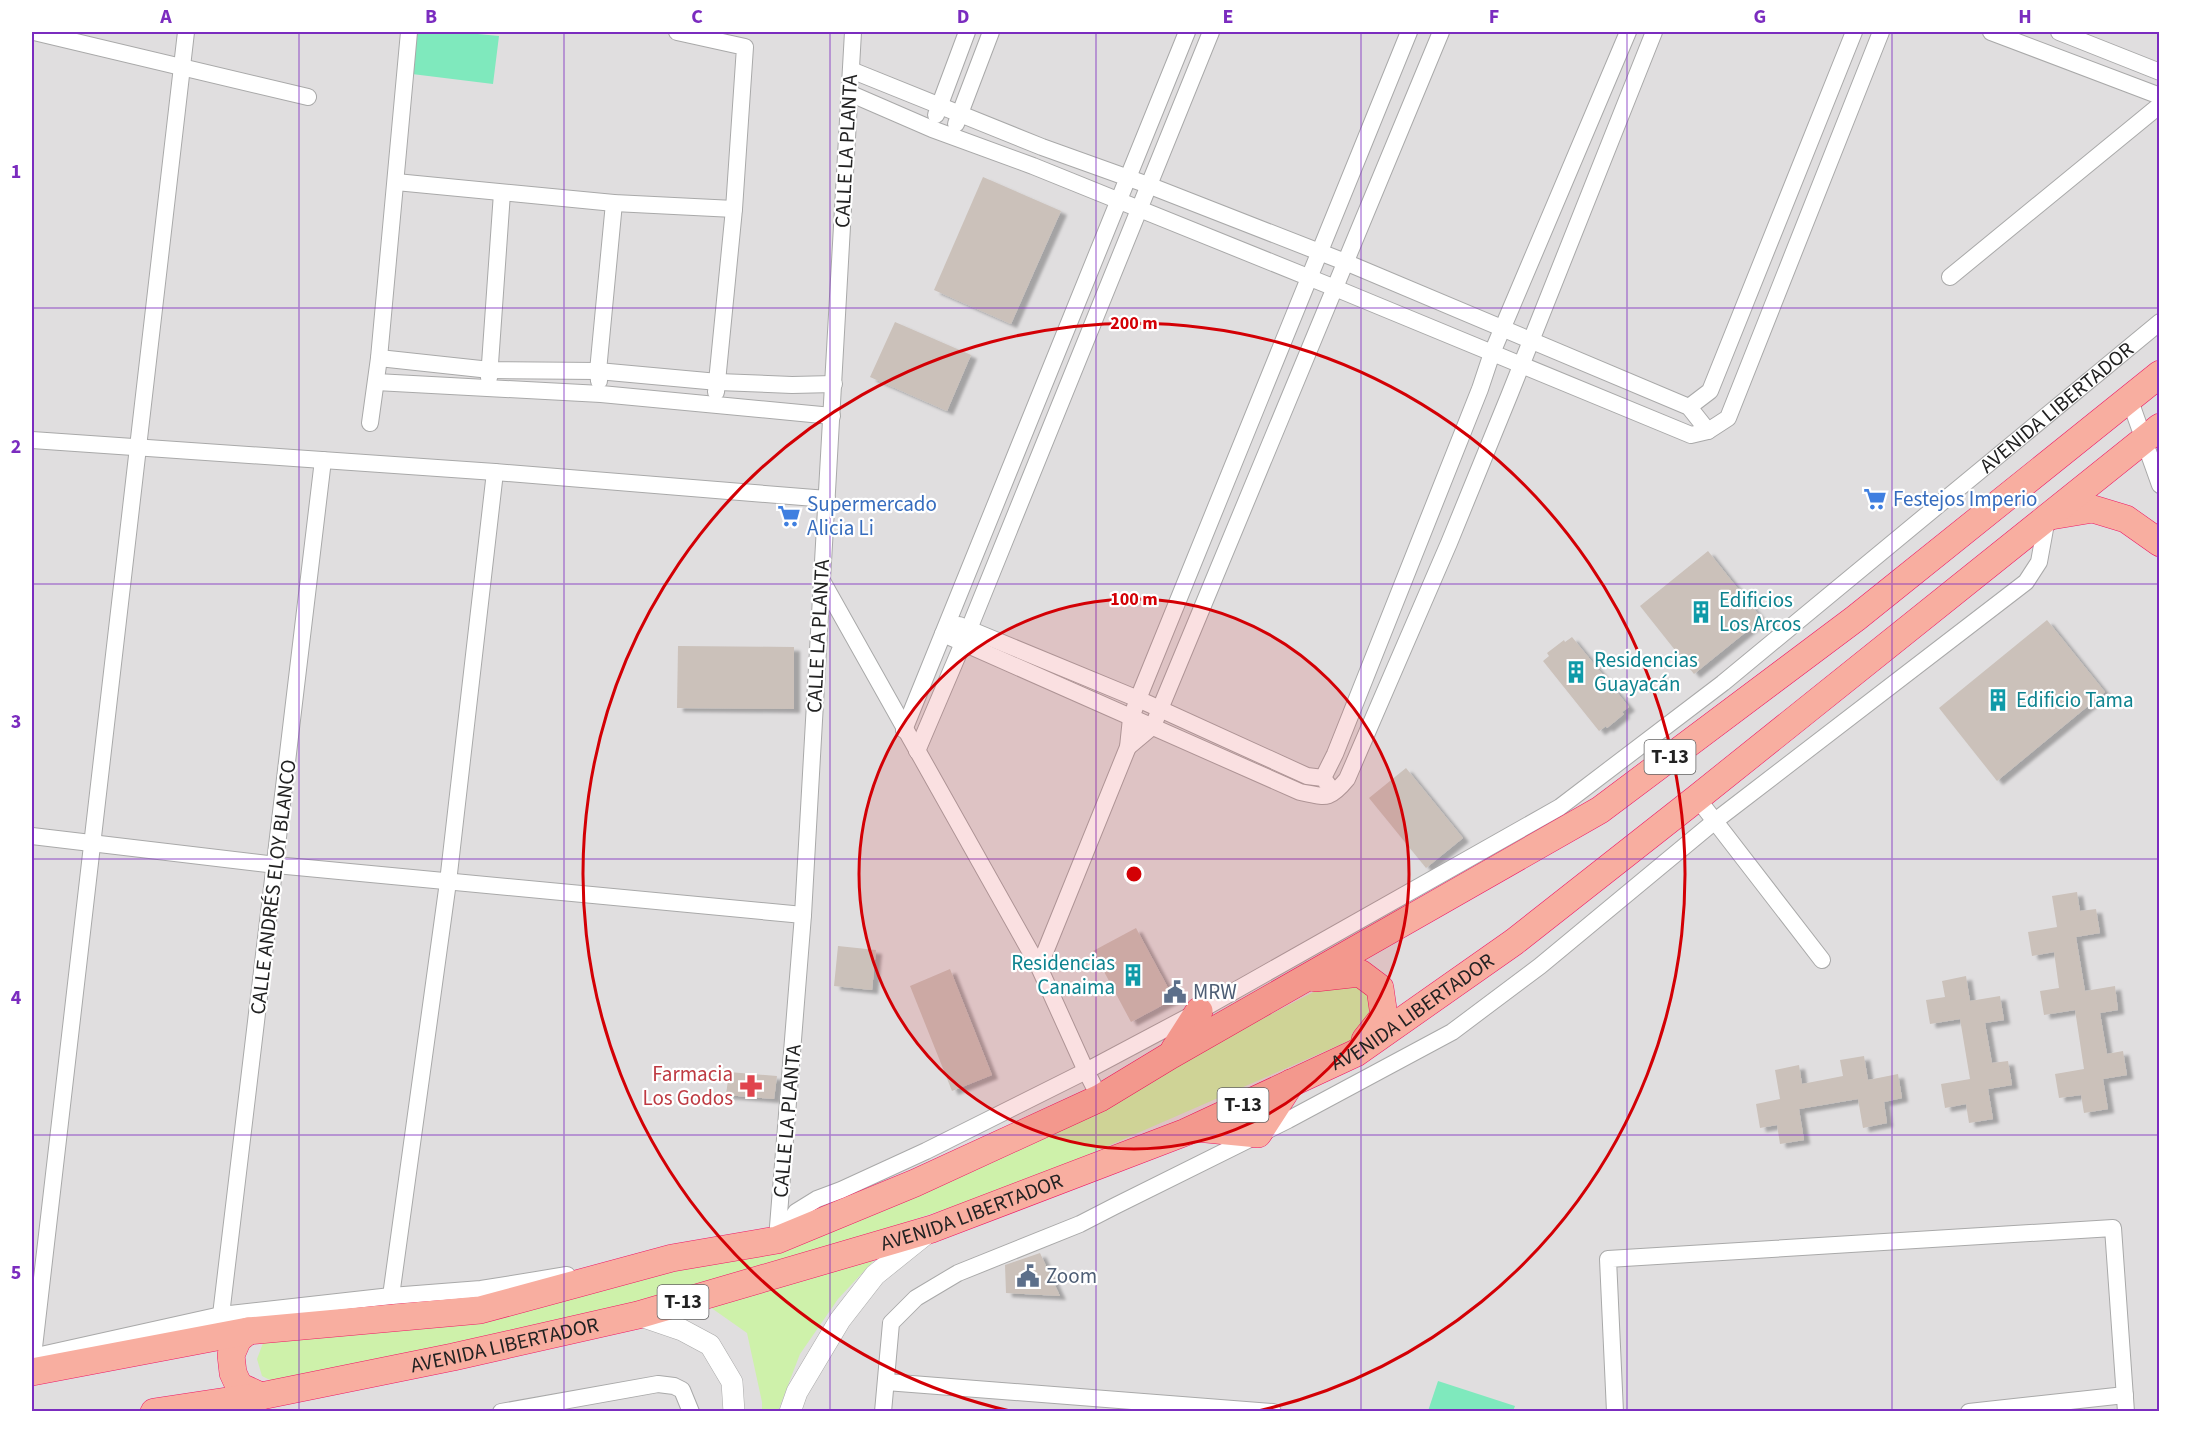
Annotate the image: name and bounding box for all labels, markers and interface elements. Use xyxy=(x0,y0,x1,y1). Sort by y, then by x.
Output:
text: A xyxy=(159,3,172,31)
text: B xyxy=(425,3,437,31)
text: C xyxy=(691,3,703,31)
text: D xyxy=(957,3,969,31)
text: E xyxy=(1223,3,1233,31)
text: F xyxy=(1489,3,1499,31)
text: G xyxy=(1754,3,1766,31)
text: H xyxy=(2018,3,2032,31)
street label: CALLE LA PLANTA xyxy=(827,73,865,229)
text: 1 xyxy=(11,158,21,186)
text: 200 m xyxy=(1110,311,1158,336)
street label: AVENIDA LIBERTADOR xyxy=(1973,335,2140,480)
text: 2 xyxy=(11,433,21,461)
place label: Festejos Imperio xyxy=(1893,484,2037,514)
supermarket icon: Festejos Imperio xyxy=(1862,486,1888,512)
place label: Supermercado Alicia Li xyxy=(807,489,937,543)
supermarket icon: Supermercado Alicia Li xyxy=(776,503,802,529)
street label: CALLE LA PLANTA xyxy=(799,558,837,714)
place label: Edificios Los Arcos xyxy=(1719,585,1801,639)
text: 100 m xyxy=(1110,587,1158,612)
building icon: Edificios Los Arcos xyxy=(1688,599,1714,625)
place label: Residencias Guayacán xyxy=(1594,645,1698,699)
building icon: Residencias Guayacán xyxy=(1563,659,1589,685)
place label: Edificio Tama xyxy=(2016,685,2134,715)
building icon: Edificio Tama xyxy=(1985,687,2011,713)
text: 3 xyxy=(11,708,21,736)
road number: T-13 xyxy=(1644,740,1696,774)
street label: CALLE ANDRÉS ELOY BLANCO xyxy=(242,758,304,1016)
centre of rings xyxy=(1124,864,1144,884)
street label: AVENIDA LIBERTADOR xyxy=(1326,946,1500,1078)
place label: Residencias Canaima xyxy=(1011,948,1115,1002)
building icon: Residencias Canaima xyxy=(1120,962,1146,988)
place label: MRW xyxy=(1193,977,1237,1007)
public building icon: MRW xyxy=(1162,979,1188,1005)
text: 4 xyxy=(11,984,22,1012)
street label: CALLE LA PLANTA xyxy=(765,1042,809,1199)
place label: Farmacia Los Godos xyxy=(643,1059,733,1113)
pharmacy icon: Farmacia Los Godos xyxy=(738,1073,764,1099)
road number: T-13 xyxy=(1218,1088,1268,1122)
street label: AVENIDA LIBERTADOR xyxy=(877,1165,1067,1258)
text: 5 xyxy=(11,1259,21,1287)
place label: Zoom xyxy=(1046,1261,1097,1291)
public building icon: Zoom xyxy=(1015,1263,1041,1289)
road number: T-13 xyxy=(658,1285,708,1319)
street label: AVENIDA LIBERTADOR xyxy=(408,1309,602,1380)

